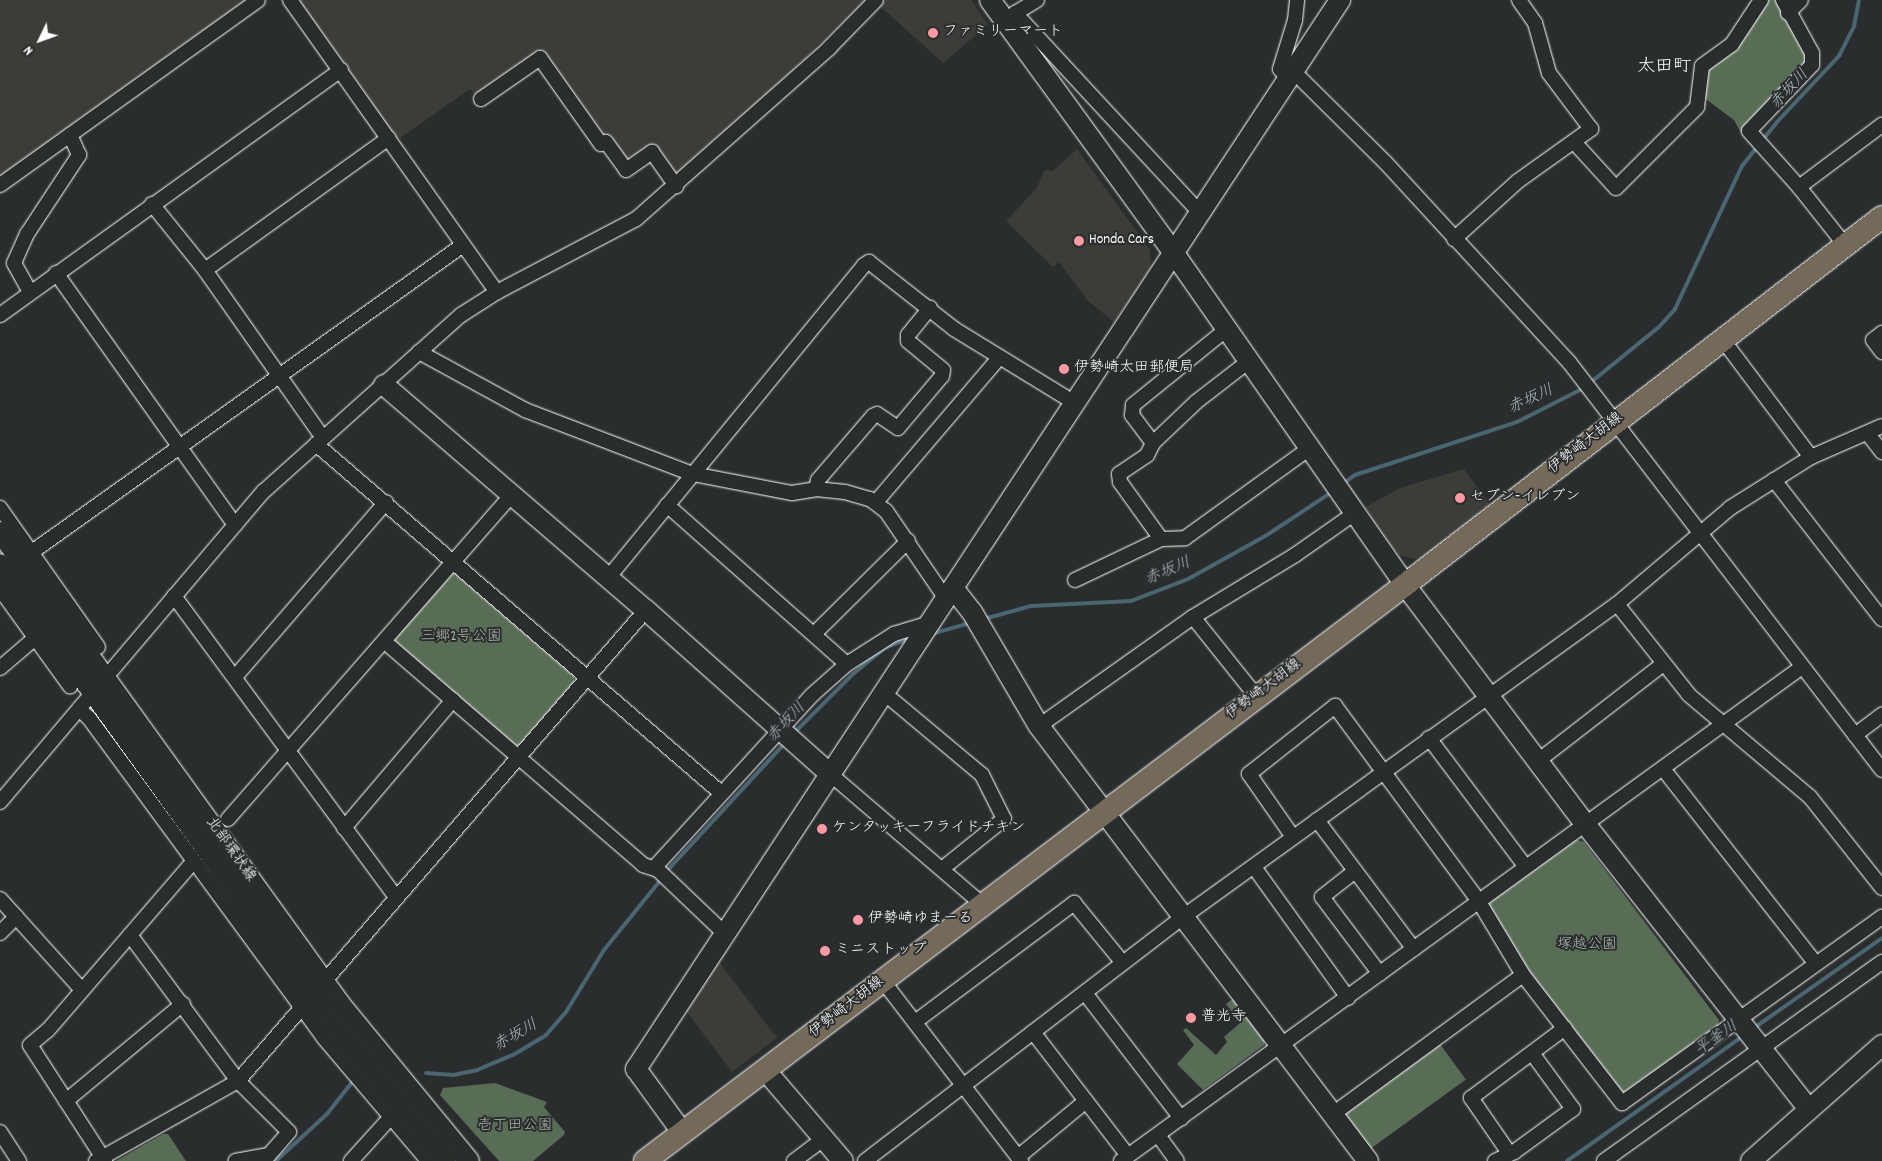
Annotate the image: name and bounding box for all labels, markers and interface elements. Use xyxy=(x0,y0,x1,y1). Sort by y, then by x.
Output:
north arrow xyxy=(15,15,65,65)
place label: ファミリーマート xyxy=(943,24,1063,42)
marker: ファミリーマート xyxy=(927,27,939,39)
text: N xyxy=(19,41,39,59)
district label: 太田町 xyxy=(1637,57,1691,79)
water label: 赤坂川 xyxy=(1767,66,1813,114)
place label: Honda Cars xyxy=(1089,232,1154,250)
marker: Honda Cars xyxy=(1073,235,1085,247)
place label: 伊勢崎太田郵便局 xyxy=(1074,360,1194,378)
marker: 伊勢崎太田郵便局 xyxy=(1058,363,1070,375)
water label: 赤坂川 xyxy=(1505,381,1557,419)
street label: 伊勢崎大胡線 xyxy=(1545,409,1627,479)
place label: セブン-イレブン xyxy=(1470,489,1580,507)
marker: セブン-イレブン xyxy=(1454,492,1466,504)
water label: 赤坂川 xyxy=(1142,554,1194,590)
park label: 三郷2号公園 xyxy=(420,629,502,647)
street label: 伊勢崎大胡線 xyxy=(1223,656,1305,724)
water label: 赤坂川 xyxy=(764,699,810,747)
street label: 北部環状線 xyxy=(201,814,259,886)
place label: ケンタッキーフライドチキン xyxy=(832,820,1027,838)
marker: ケンタッキーフライドチキン xyxy=(816,823,828,835)
place label: 伊勢崎ゆまーる xyxy=(868,911,973,929)
marker: 伊勢崎ゆまーる xyxy=(852,914,864,926)
park label: 塚越公園 xyxy=(1557,937,1617,955)
place label: ミニストップ xyxy=(835,942,925,960)
marker: ミニストップ xyxy=(819,945,831,957)
street label: 伊勢崎大胡線 xyxy=(806,973,888,1043)
place label: 普光寺 xyxy=(1201,1009,1246,1027)
marker: 普光寺 xyxy=(1185,1012,1197,1024)
water label: 赤坂川 xyxy=(490,1016,542,1056)
water label: 平釜川 xyxy=(1692,1017,1742,1061)
park label: 壱丁田公園 xyxy=(478,1118,552,1136)

